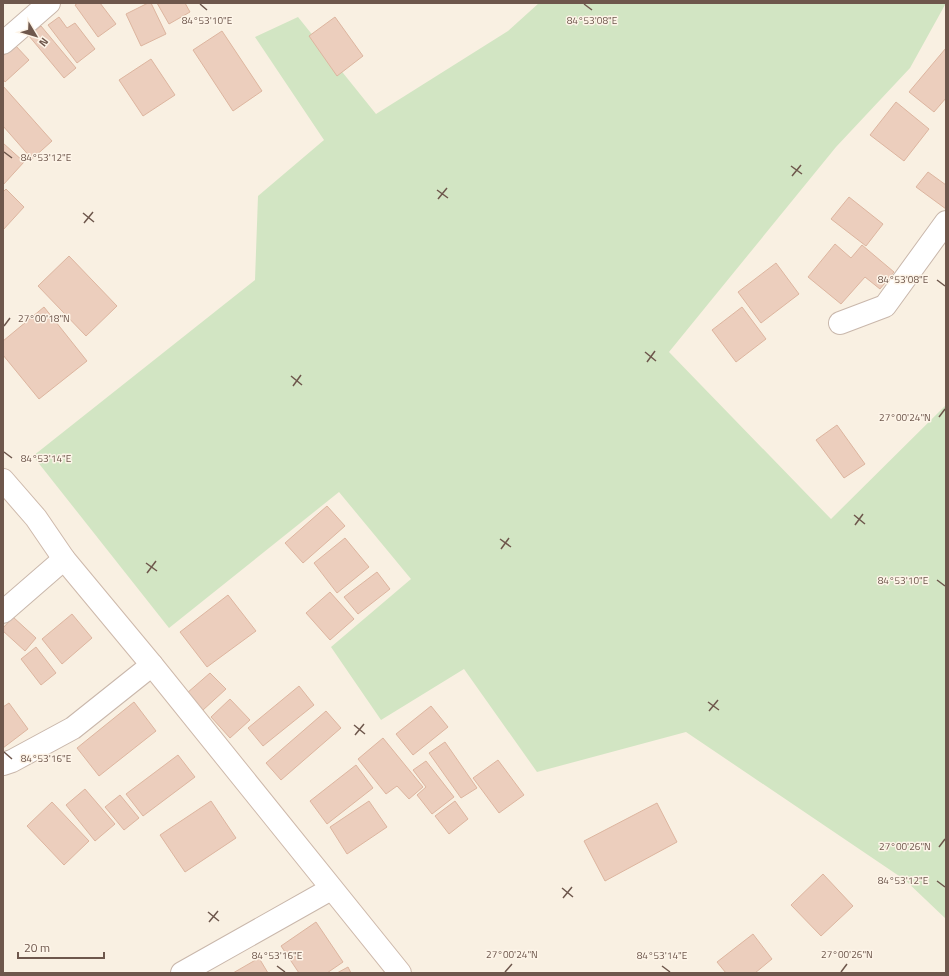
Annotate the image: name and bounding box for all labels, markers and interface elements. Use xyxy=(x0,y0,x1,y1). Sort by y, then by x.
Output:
text: 84°53'10"E xyxy=(182,13,233,28)
text: 84°53'08"E xyxy=(567,13,618,28)
north arrow xyxy=(16,16,56,56)
text: N xyxy=(35,34,53,50)
text: 84°53'12"E xyxy=(21,150,72,165)
text: 84°53'08"E xyxy=(878,272,929,287)
text: 27°00'18"N xyxy=(18,311,70,326)
text: 27°00'24"N xyxy=(879,410,931,425)
text: 84°53'14"E xyxy=(21,451,72,466)
text: 84°53'10"E xyxy=(878,573,929,588)
text: 84°53'16"E xyxy=(21,751,72,766)
text: 27°00'26"N xyxy=(879,839,931,854)
text: 84°53'12"E xyxy=(878,873,929,888)
scale bar xyxy=(18,934,104,960)
text: 20 m xyxy=(24,938,50,957)
text: 27°00'24"N xyxy=(486,947,538,962)
text: 27°00'26"N xyxy=(821,947,873,962)
text: 84°53'16"E xyxy=(252,948,303,963)
text: 84°53'14"E xyxy=(637,948,688,963)

